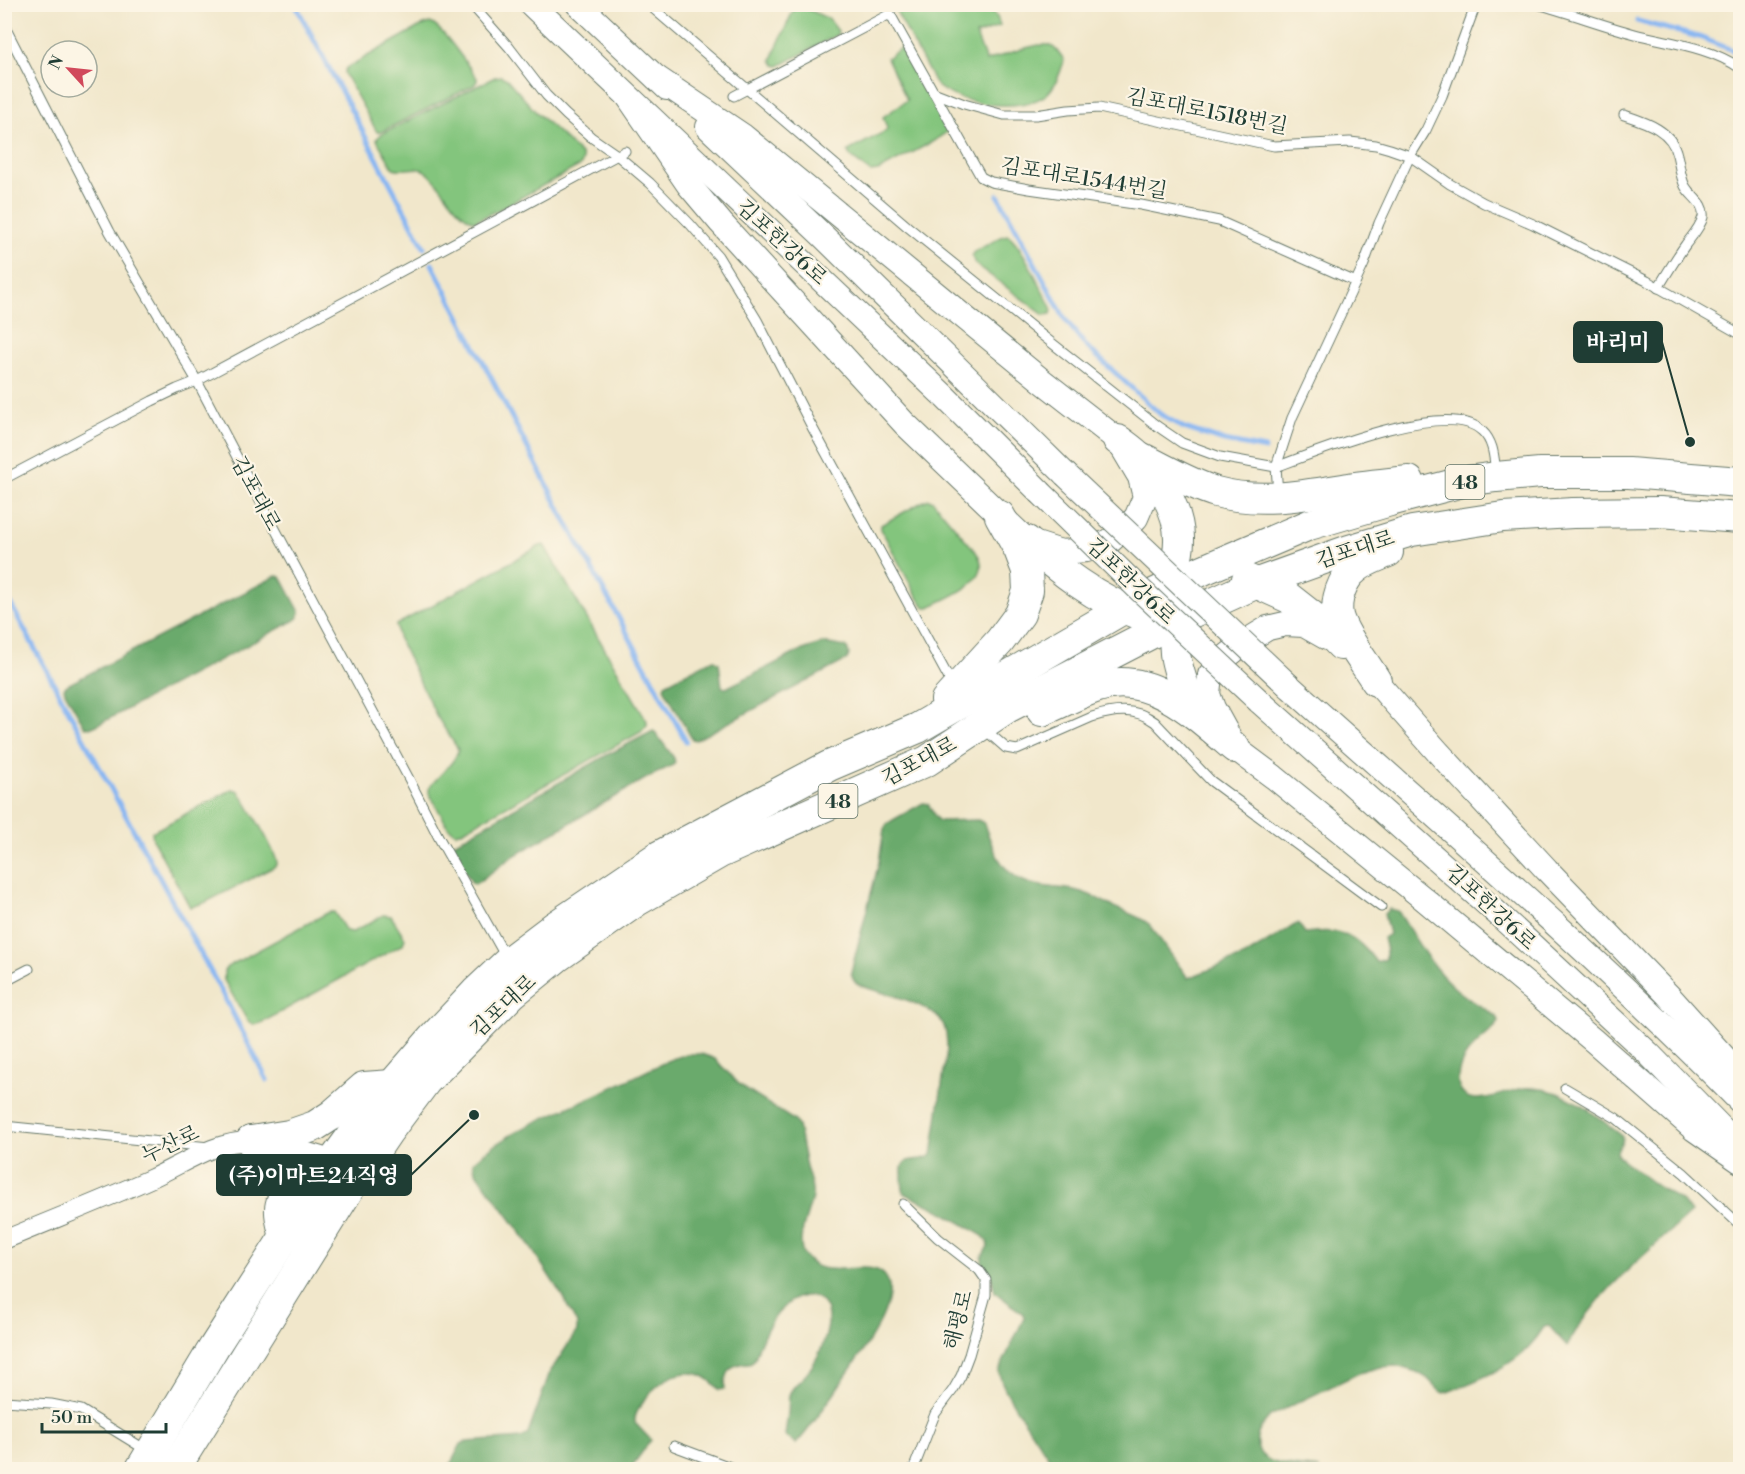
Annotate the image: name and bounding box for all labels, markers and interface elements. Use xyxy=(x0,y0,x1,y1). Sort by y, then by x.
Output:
north arrow xyxy=(39,39,99,99)
text: N xyxy=(45,52,68,73)
street label: 김포대로1518번길 xyxy=(1124,84,1290,140)
street label: 김포대로1544번길 xyxy=(999,153,1169,205)
street label: 김포한강6로 xyxy=(731,194,832,291)
callout: 바리미 xyxy=(1574,322,1662,362)
text: 바리미 xyxy=(1586,330,1650,357)
street label: 김포대로 xyxy=(225,452,286,535)
road number: 48 xyxy=(1446,465,1484,499)
street label: 김포대로 xyxy=(1313,525,1398,575)
street label: 김포한강6로 xyxy=(1080,533,1180,631)
street label: 김포대로 xyxy=(878,731,961,792)
road number: 48 xyxy=(818,784,858,818)
street label: 김포한강6로 xyxy=(1440,859,1541,956)
street label: 김포대로 xyxy=(465,970,542,1044)
street label: 누산로 xyxy=(137,1120,203,1170)
callout: (주)이마트24직영 xyxy=(217,1155,411,1195)
text: (주)이마트24직영 xyxy=(229,1163,399,1190)
street label: 해평로 xyxy=(939,1288,979,1353)
scale bar xyxy=(42,1396,166,1434)
text: 50 m xyxy=(51,1406,93,1429)

